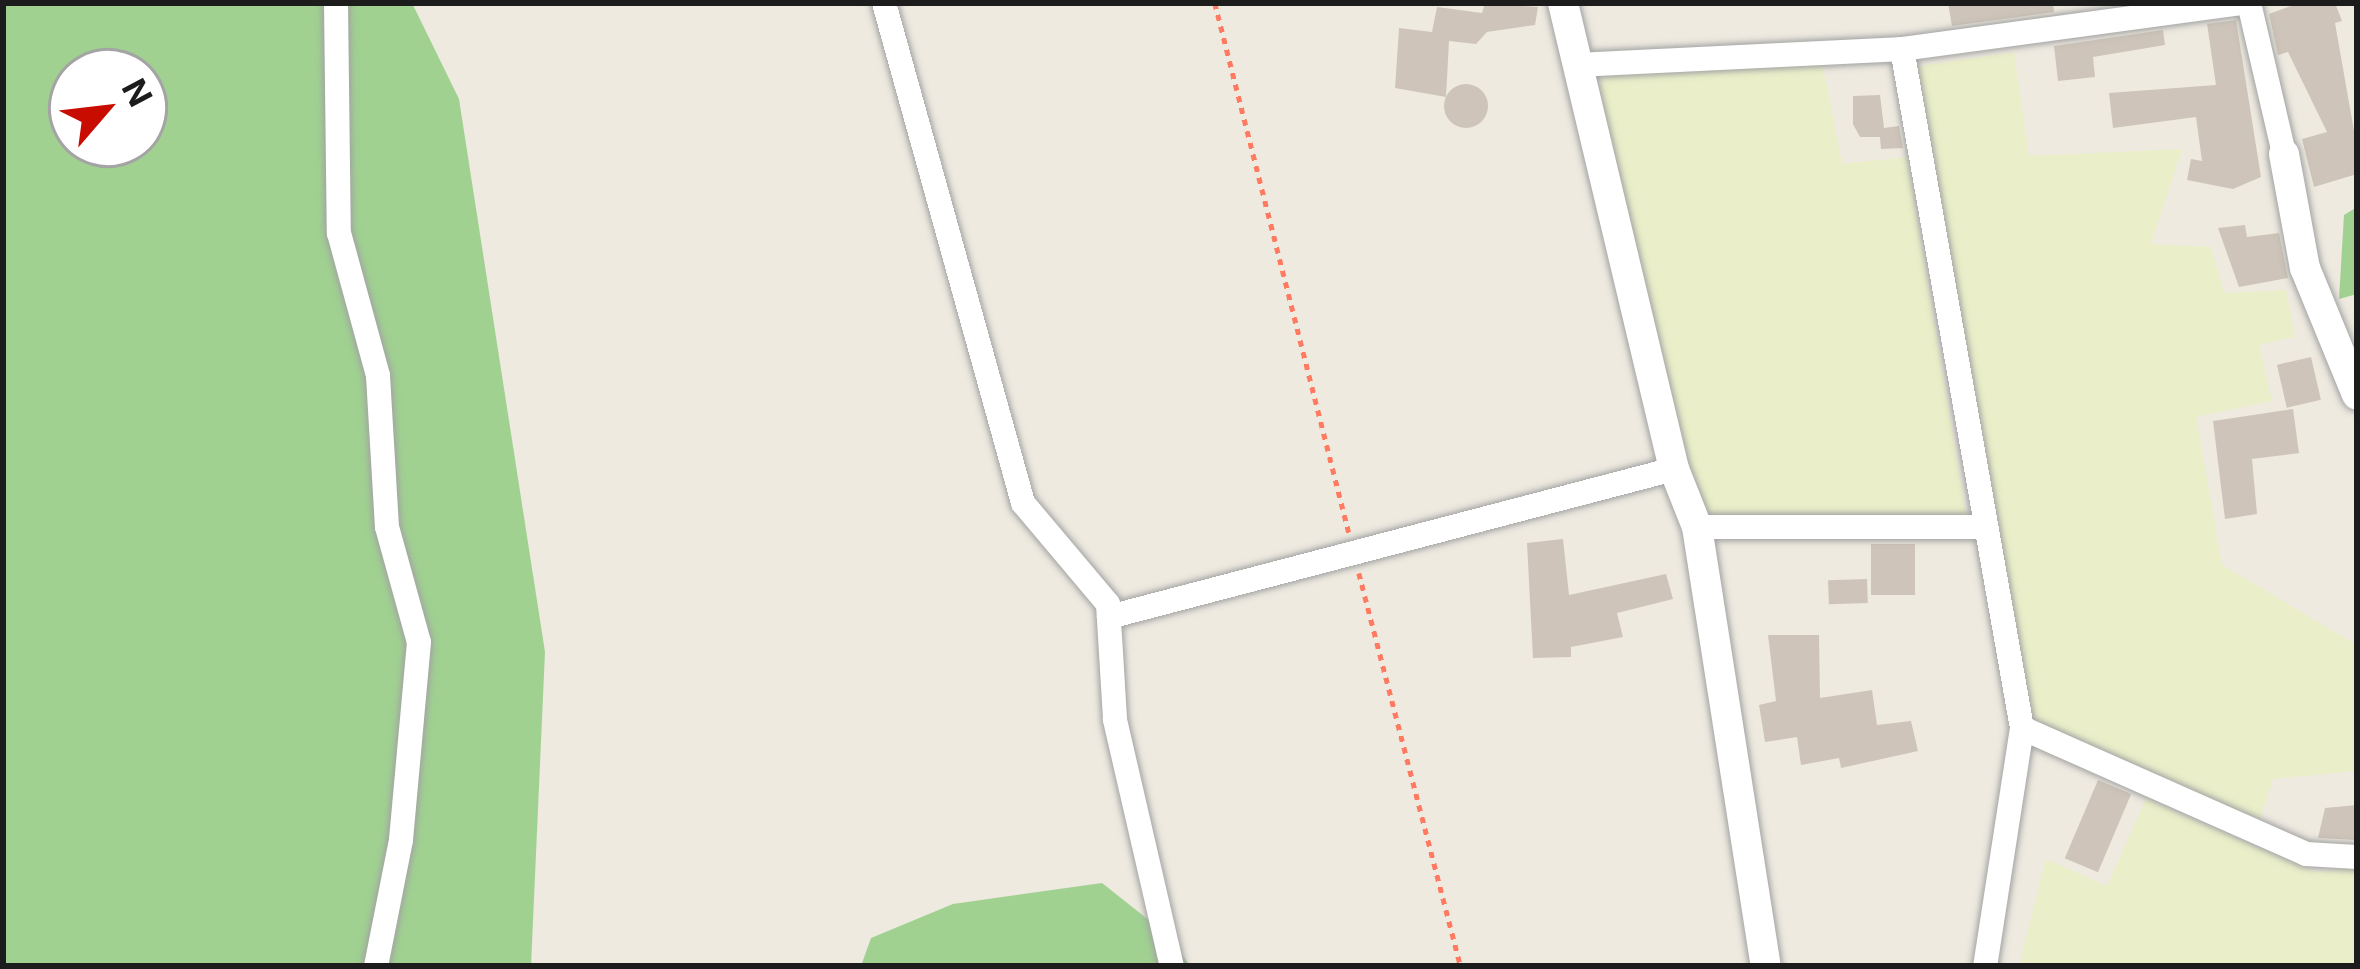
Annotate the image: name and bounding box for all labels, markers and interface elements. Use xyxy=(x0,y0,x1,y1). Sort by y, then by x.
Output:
north arrow xyxy=(48,48,168,168)
text: N xyxy=(114,72,161,113)

